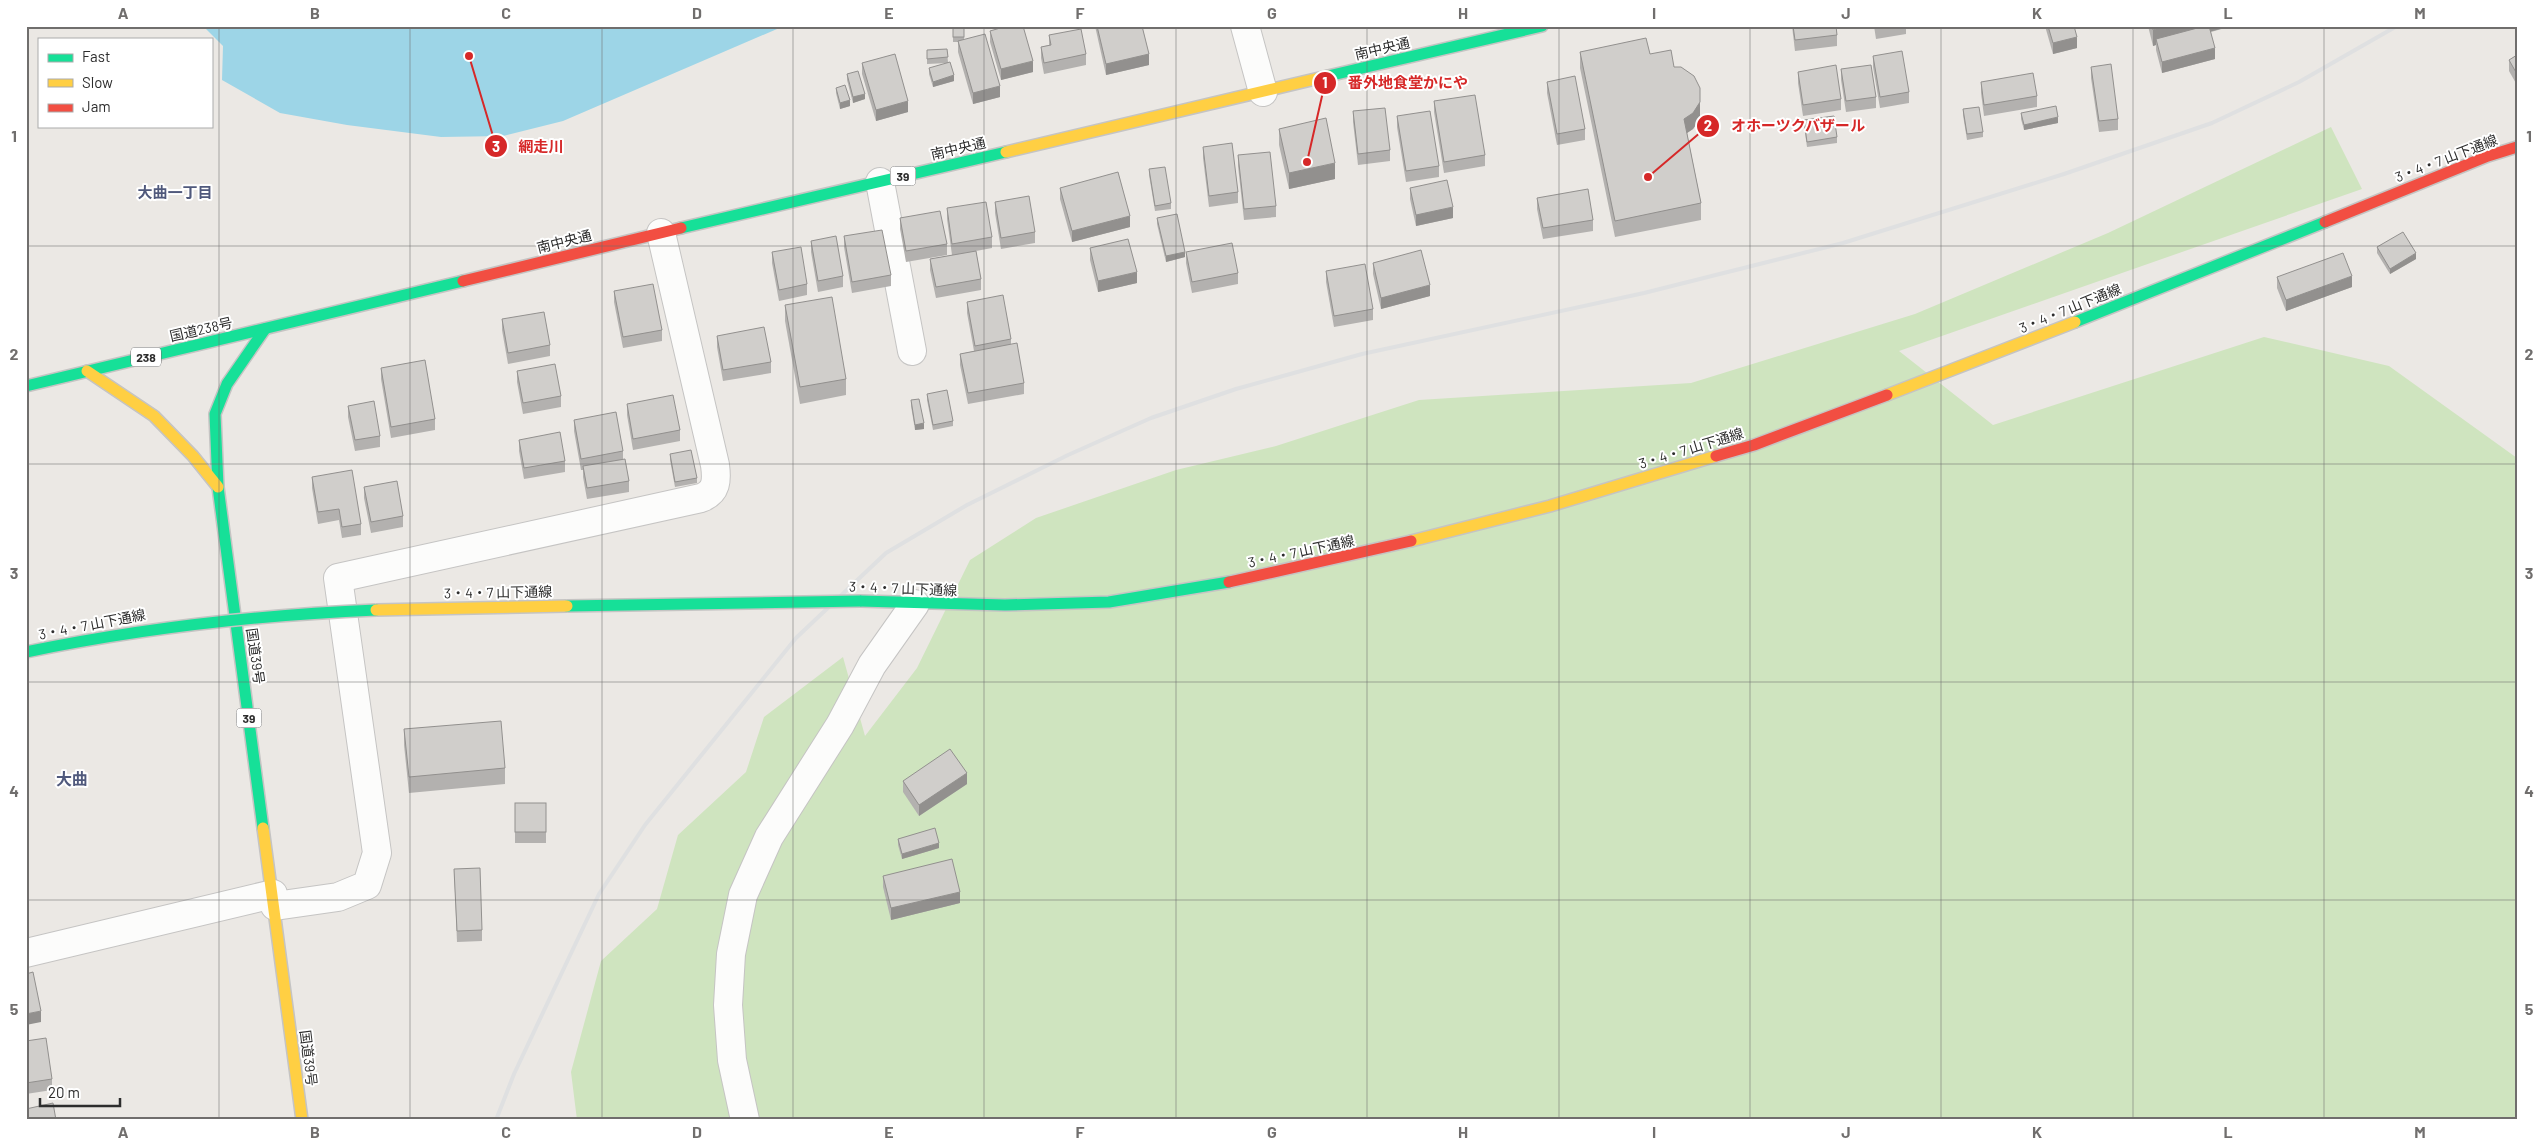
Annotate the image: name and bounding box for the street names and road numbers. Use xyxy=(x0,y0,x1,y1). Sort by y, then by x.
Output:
street label: 南中央通 xyxy=(1353,33,1411,63)
street label: 3・4・7 山下通線 xyxy=(2392,131,2500,185)
street label: 南中央通 xyxy=(929,133,987,163)
road number: 39 xyxy=(890,167,916,186)
street label: 南中央通 xyxy=(535,226,593,256)
street label: 3・4・7 山下通線 xyxy=(2017,280,2123,336)
street label: 国道238号 xyxy=(168,314,234,344)
road number: 238 xyxy=(131,348,161,367)
street label: 3・4・7 山下通線 xyxy=(1637,424,1745,472)
street label: 3・4・7 山下通線 xyxy=(1246,531,1356,571)
street label: 3・4・7 山下通線 xyxy=(849,578,957,598)
street label: 3・4・7 山下通線 xyxy=(444,583,552,601)
street label: 3・4・7 山下通線 xyxy=(37,605,147,643)
street label: 国道39号 xyxy=(244,627,268,685)
road number: 39 xyxy=(236,708,262,728)
street label: 国道39号 xyxy=(297,1029,321,1087)

